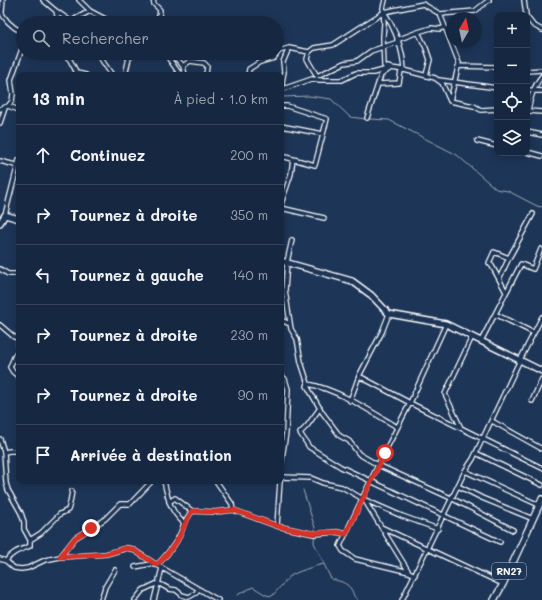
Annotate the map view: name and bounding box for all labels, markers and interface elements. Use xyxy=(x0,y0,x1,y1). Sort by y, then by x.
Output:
north arrow xyxy=(446,12,482,48)
map controls xyxy=(494,12,530,156)
button: + xyxy=(494,12,530,48)
search box xyxy=(16,16,284,60)
icon: search xyxy=(30,27,52,49)
text: Rechercher xyxy=(62,28,149,48)
button: − xyxy=(494,48,530,84)
button: locate xyxy=(494,84,530,120)
text: 13 min xyxy=(32,87,85,109)
text: À pied · 1.0 km xyxy=(173,90,268,107)
button: layers xyxy=(494,120,530,156)
icon: ahead xyxy=(32,144,54,166)
text: Continuez xyxy=(70,145,145,165)
text: 200 m xyxy=(230,146,268,163)
icon: right xyxy=(32,204,54,226)
text: Tournez à droite xyxy=(70,205,198,225)
text: 350 m xyxy=(230,206,268,223)
icon: left xyxy=(32,264,54,286)
text: Tournez à gauche xyxy=(70,265,204,285)
text: 140 m xyxy=(232,266,268,283)
icon: right xyxy=(32,324,54,346)
text: Tournez à droite xyxy=(70,325,198,345)
text: 230 m xyxy=(231,326,268,343)
icon: right xyxy=(32,384,54,406)
text: Tournez à droite xyxy=(70,385,198,405)
text: 90 m xyxy=(238,386,268,403)
icon: arrive xyxy=(32,444,54,466)
route start xyxy=(376,444,394,462)
text: Arrivée à destination xyxy=(70,445,232,465)
route end xyxy=(82,519,100,537)
road number: RN27 xyxy=(492,563,526,579)

